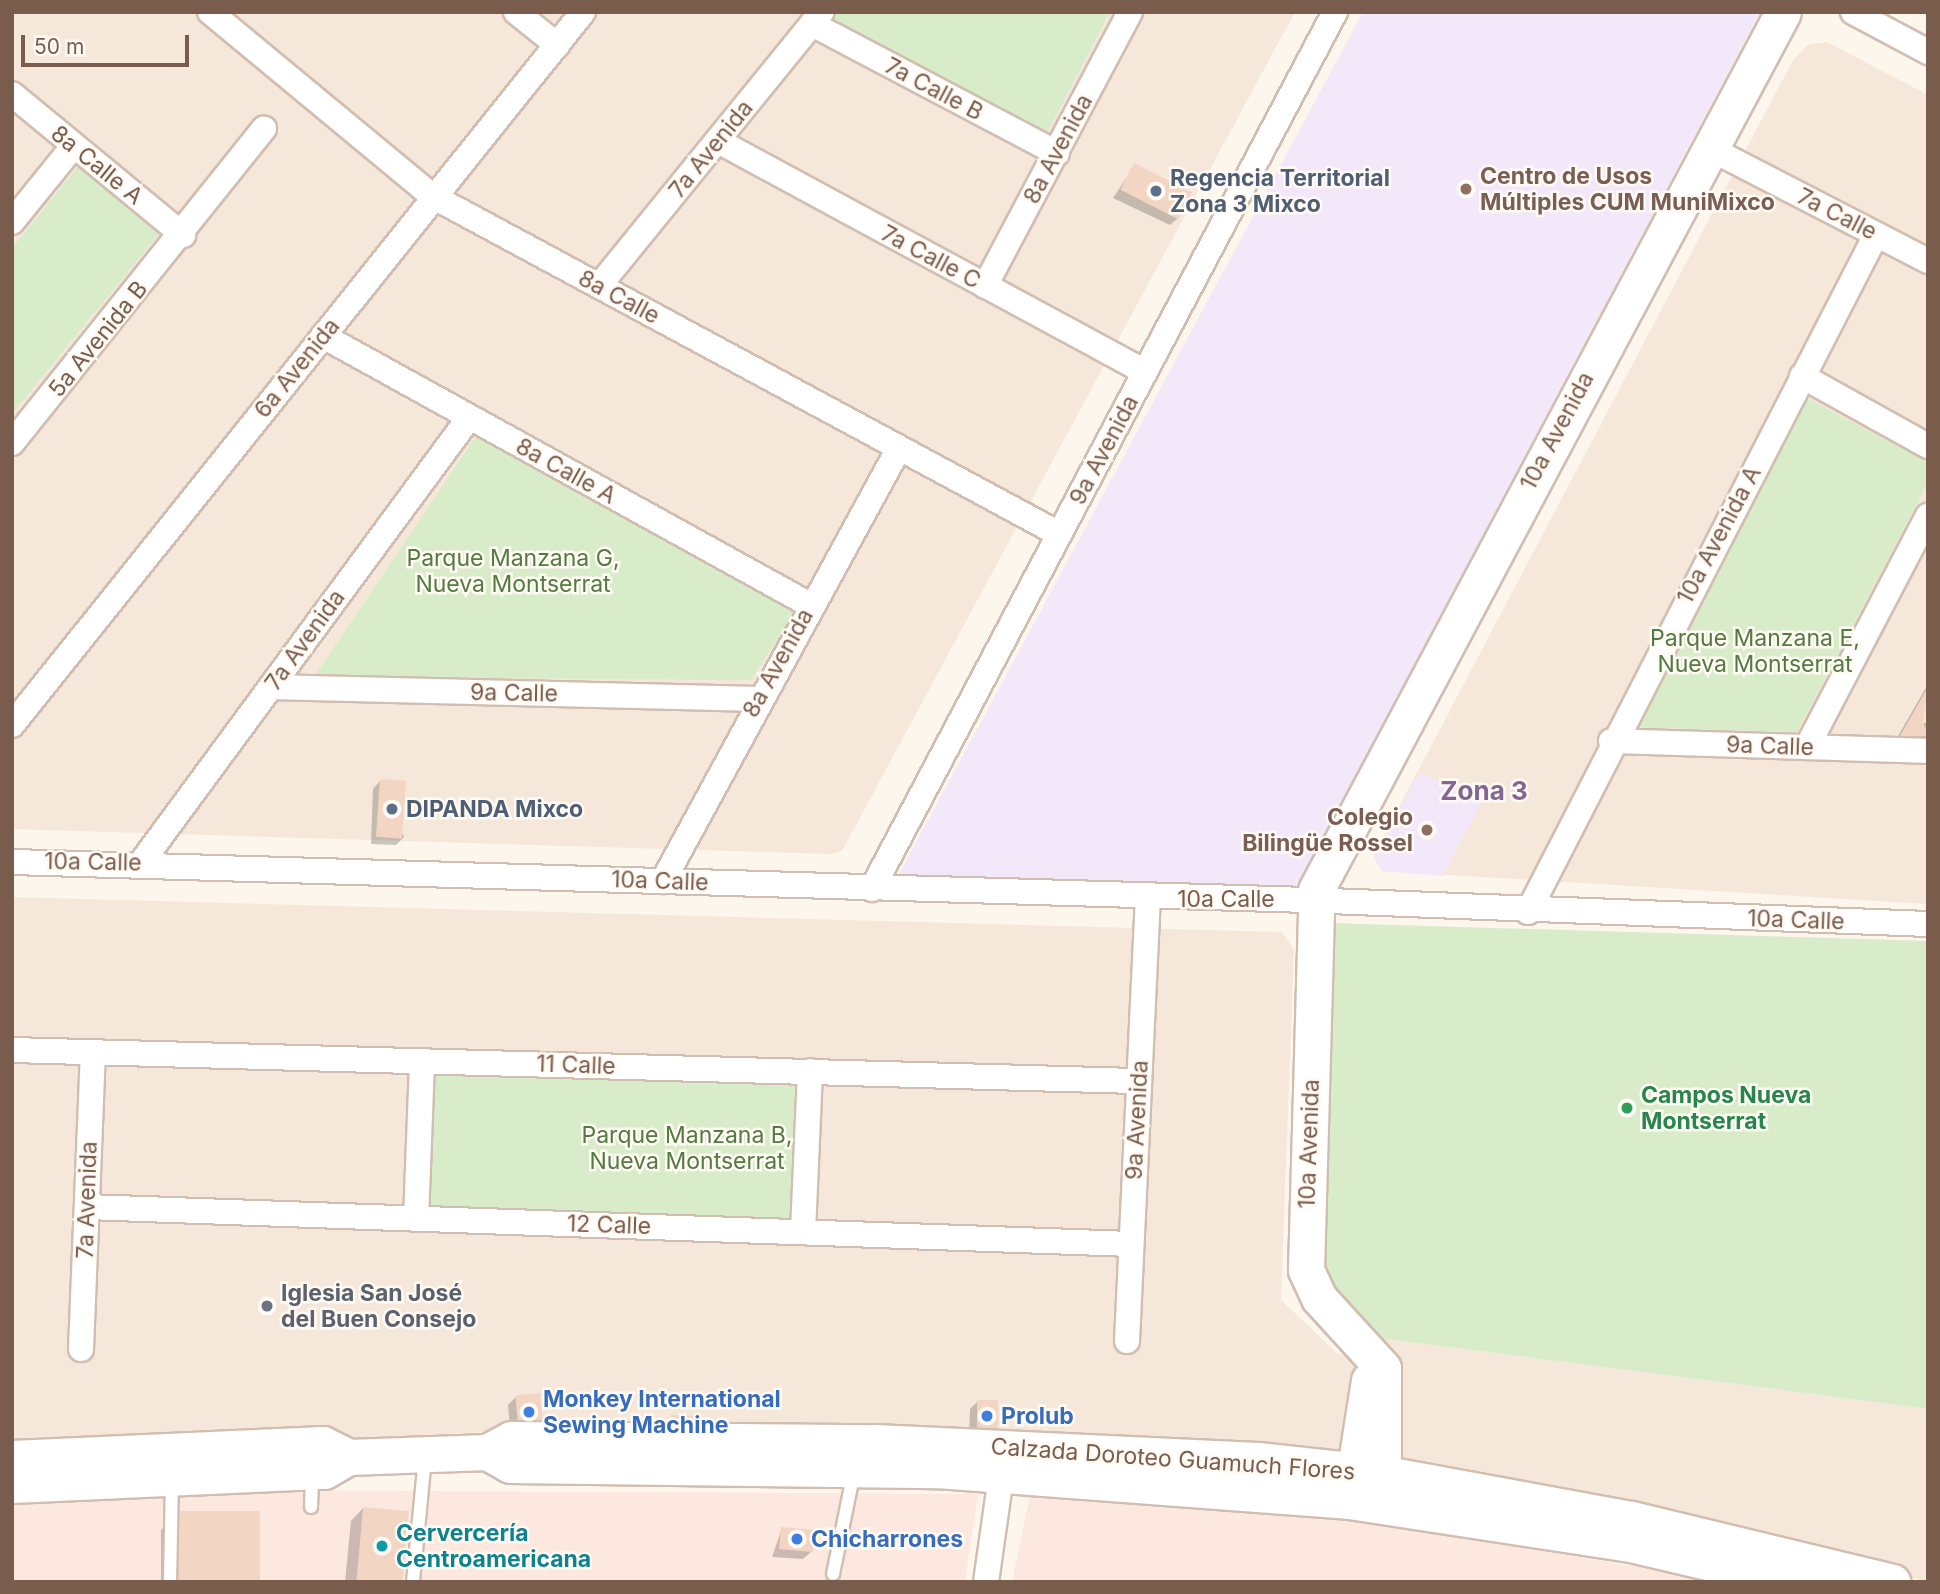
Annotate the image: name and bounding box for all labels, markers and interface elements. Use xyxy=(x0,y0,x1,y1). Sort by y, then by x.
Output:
scale bar xyxy=(24,21,192,65)
text: 50 m xyxy=(34,34,84,59)
street label: 7a Calle B xyxy=(880,52,988,126)
street label: 8a Avenida xyxy=(1018,90,1098,208)
street label: 7a Avenida xyxy=(663,95,759,203)
street label: 8a Calle A xyxy=(45,120,149,210)
place label: Centro de Usos Múltiples CUM MuniMixco xyxy=(1480,162,1775,216)
place label: Regencia Territorial Zona 3 Mixco xyxy=(1170,164,1390,218)
marker: Centro de Usos Múltiples CUM MuniMixco xyxy=(1458,181,1474,197)
street label: 7a Calle xyxy=(1793,182,1881,246)
marker: Regencia Territorial Zona 3 Mixco xyxy=(1148,183,1164,199)
street label: 7a Calle C xyxy=(876,219,986,295)
street label: 8a Calle xyxy=(574,264,664,330)
street label: 5a Avenida B xyxy=(43,275,153,403)
street label: 6a Avenida xyxy=(249,313,345,423)
street label: 10a Avenida xyxy=(1514,367,1600,495)
street label: 9a Avenida xyxy=(1064,391,1144,509)
street label: 8a Calle A xyxy=(511,432,621,510)
street label: 10a Avenida A xyxy=(1671,461,1767,609)
park label: Parque Manzana G, Nueva Montserrat xyxy=(406,544,620,598)
street label: 7a Avenida xyxy=(259,584,351,696)
street label: 8a Avenida xyxy=(737,604,819,722)
park label: Parque Manzana E, Nueva Montserrat xyxy=(1650,624,1860,678)
street label: 9a Calle xyxy=(470,678,558,708)
street label: 9a Calle xyxy=(1726,731,1814,761)
district label: Zona 3 xyxy=(1440,775,1528,807)
place label: DIPANDA Mixco xyxy=(406,795,583,823)
marker: DIPANDA Mixco xyxy=(384,801,400,817)
place label: Colegio Bilingüe Rossel xyxy=(1242,803,1413,857)
marker: Colegio Bilingüe Rossel xyxy=(1419,822,1435,838)
street label: 10a Calle xyxy=(44,847,142,877)
street label: 10a Calle xyxy=(611,866,709,896)
street label: 10a Calle xyxy=(1177,885,1275,913)
street label: 10a Calle xyxy=(1747,905,1845,935)
street label: 11 Calle xyxy=(536,1050,616,1080)
street label: 9a Avenida xyxy=(1120,1059,1154,1181)
street label: 10a Avenida xyxy=(1293,1079,1325,1209)
place label: Campos Nueva Montserrat xyxy=(1641,1081,1811,1135)
marker: Campos Nueva Montserrat xyxy=(1619,1100,1635,1116)
park label: Parque Manzana B, Nueva Montserrat xyxy=(582,1121,792,1175)
street label: 7a Avenida xyxy=(71,1141,103,1259)
street label: 12 Calle xyxy=(566,1210,652,1240)
place label: Iglesia San José del Buen Consejo xyxy=(281,1279,476,1333)
marker: Iglesia San José del Buen Consejo xyxy=(259,1298,275,1314)
place label: Monkey International Sewing Machine xyxy=(543,1385,781,1439)
place label: Prolub xyxy=(1001,1402,1074,1430)
marker: Monkey International Sewing Machine xyxy=(521,1404,537,1420)
marker: Prolub xyxy=(979,1408,995,1424)
street label: Calzada Doroteo Guamuch Flores xyxy=(990,1432,1356,1486)
place label: Cervercería Centroamericana xyxy=(396,1519,591,1573)
place label: Chicharrones xyxy=(811,1525,963,1553)
marker: Chicharrones xyxy=(789,1531,805,1547)
marker: Cervercería Centroamericana xyxy=(374,1538,390,1554)

